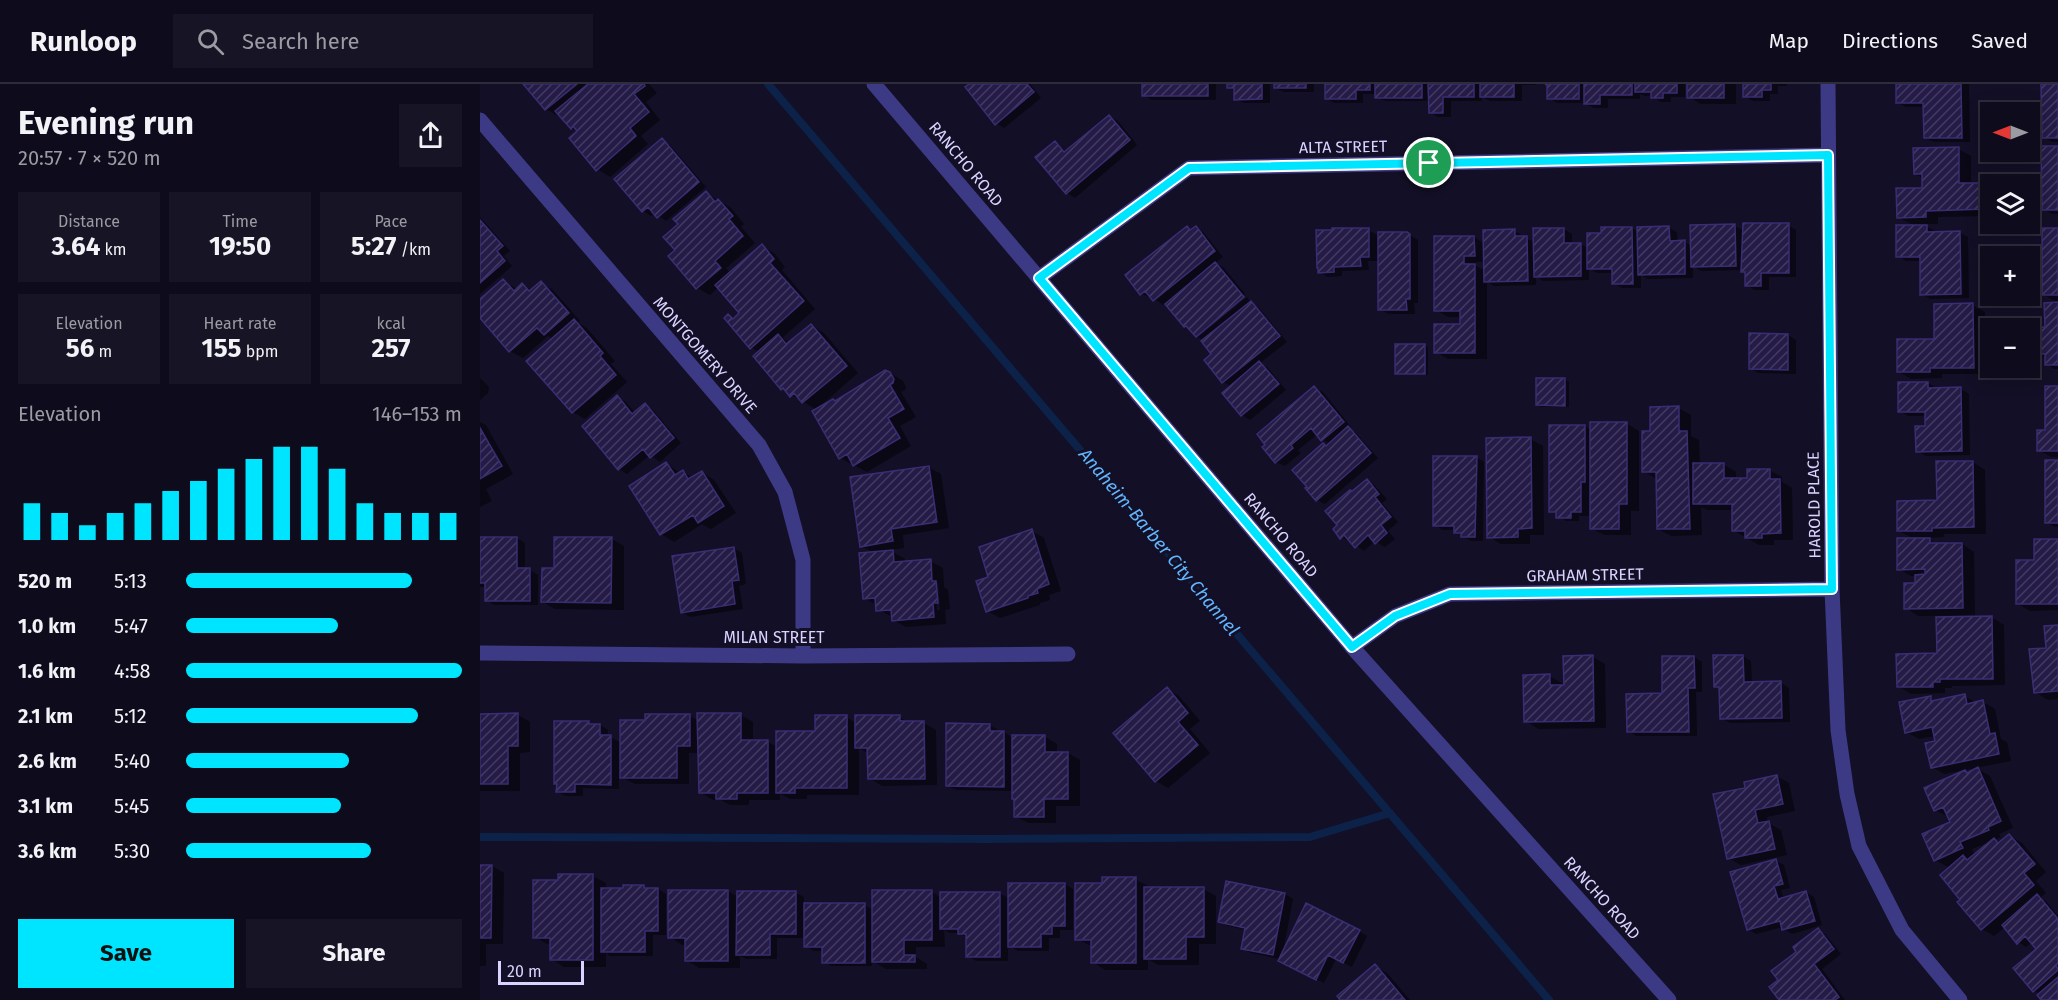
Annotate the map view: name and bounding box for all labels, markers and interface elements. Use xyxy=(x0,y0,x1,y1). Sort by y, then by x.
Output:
search box xyxy=(173,14,593,68)
text: Runloop xyxy=(30,25,137,58)
icon: search xyxy=(194,25,227,58)
text: Search here xyxy=(242,28,360,55)
text: Map xyxy=(1769,28,1809,54)
text: Directions xyxy=(1842,28,1938,54)
text: Saved xyxy=(1971,28,2028,54)
north arrow xyxy=(1980,102,2040,162)
map controls xyxy=(1980,102,2040,378)
text: Evening run xyxy=(18,103,194,143)
button: share xyxy=(399,104,462,167)
street label: RANCHO ROAD xyxy=(925,118,1007,210)
street label: ALTA STREET xyxy=(1299,137,1388,157)
pin xyxy=(1403,137,1454,188)
text: 20:57 · 7 × 520 m xyxy=(18,146,161,170)
icon: arrive xyxy=(1412,146,1445,179)
button: layers xyxy=(1980,174,2040,234)
text: Distance xyxy=(58,212,120,231)
text: Time xyxy=(222,212,258,231)
text: Pace xyxy=(374,212,408,231)
text: 3.64 xyxy=(51,231,100,262)
text: 19:50 xyxy=(209,231,271,262)
text: 5:27 xyxy=(351,231,397,262)
text: km xyxy=(100,240,127,259)
text: /km xyxy=(397,240,431,259)
button: + xyxy=(1980,246,2040,306)
street label: MONTGOMERY DRIVE xyxy=(649,293,761,417)
text: Elevation xyxy=(55,314,123,333)
text: Heart rate xyxy=(204,314,276,333)
text: kcal xyxy=(377,314,405,333)
button: − xyxy=(1980,318,2040,378)
text: 56 xyxy=(66,333,94,364)
text: 155 xyxy=(202,333,241,364)
text: 257 xyxy=(372,333,410,364)
text: m xyxy=(94,342,112,361)
text: bpm xyxy=(241,342,278,361)
text: Elevation xyxy=(18,402,102,426)
text: 146–153 m xyxy=(372,402,462,426)
water label: Anaheim-Barber City Channel xyxy=(1073,443,1244,640)
street label: HAROLD PLACE xyxy=(1804,451,1824,559)
street label: RANCHO ROAD xyxy=(1240,489,1322,581)
street label: GRAHAM STREET xyxy=(1526,564,1645,586)
text: 520 m xyxy=(18,569,72,593)
text: 5:13 xyxy=(114,569,147,593)
text: 1.0 km xyxy=(18,614,76,638)
text: 5:47 xyxy=(114,614,148,638)
street label: MILAN STREET xyxy=(723,628,825,647)
text: 1.6 km xyxy=(18,659,76,683)
text: 4:58 xyxy=(114,659,151,683)
text: 2.1 km xyxy=(18,704,73,728)
text: 5:12 xyxy=(114,704,147,728)
text: 2.6 km xyxy=(18,749,77,773)
text: 5:40 xyxy=(114,749,151,773)
text: 3.1 km xyxy=(18,794,73,818)
text: 5:45 xyxy=(114,794,149,818)
text: 3.6 km xyxy=(18,839,77,863)
text: 5:30 xyxy=(114,839,150,863)
street label: RANCHO ROAD xyxy=(1560,853,1644,943)
button: Save xyxy=(18,919,234,988)
button: Share xyxy=(246,919,462,988)
scale bar xyxy=(498,958,584,986)
text: 20 m xyxy=(507,962,542,981)

